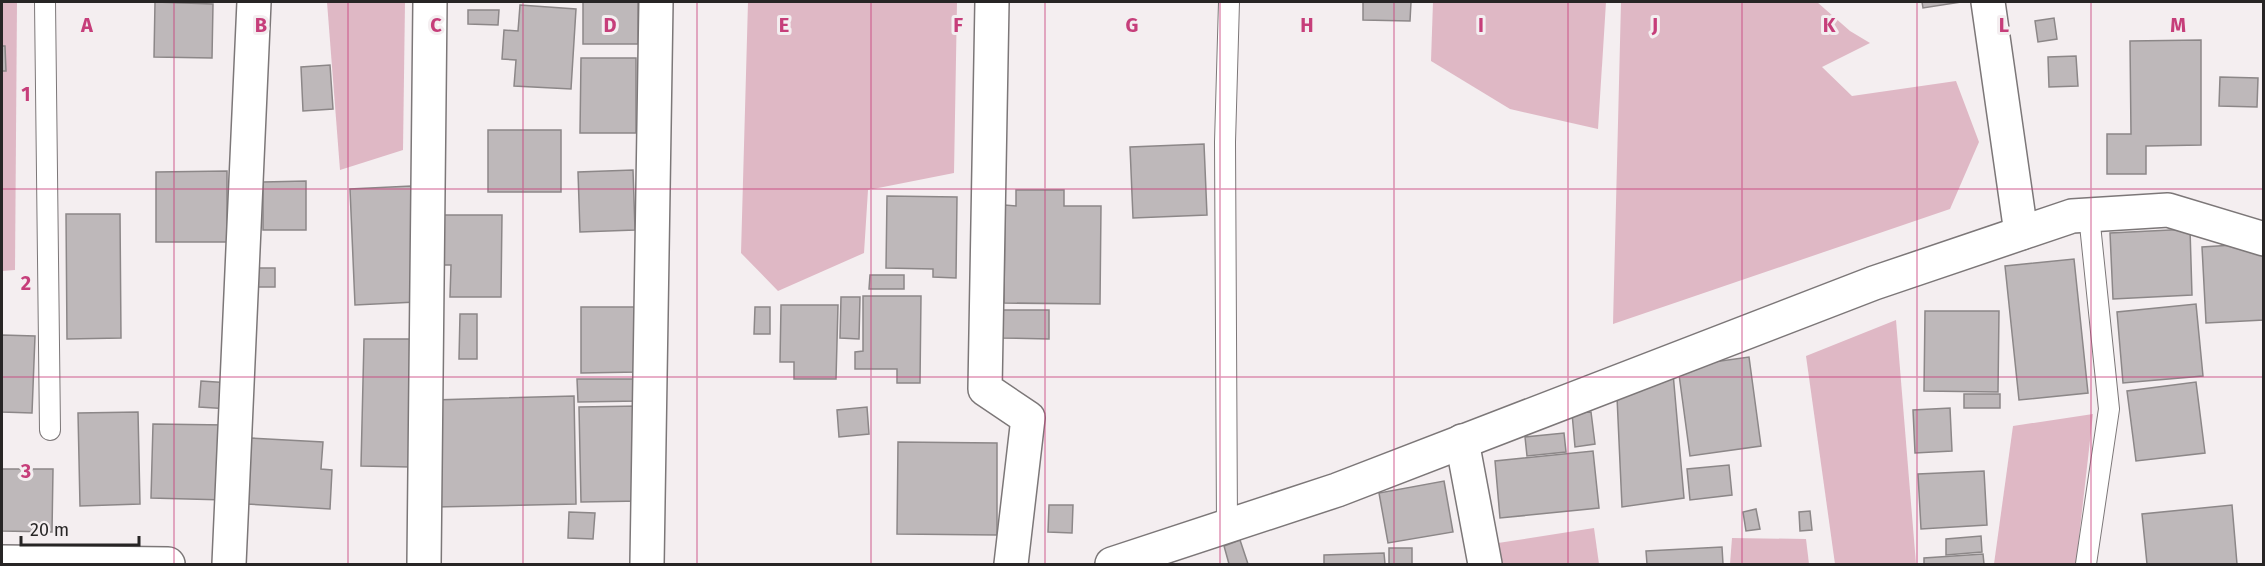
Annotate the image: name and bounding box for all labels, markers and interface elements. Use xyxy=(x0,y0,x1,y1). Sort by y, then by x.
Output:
text: A xyxy=(80,13,94,37)
text: B xyxy=(255,13,267,37)
text: C xyxy=(430,13,442,37)
text: D xyxy=(603,13,617,37)
text: E xyxy=(779,13,789,37)
text: F xyxy=(953,13,963,37)
text: G xyxy=(1126,13,1138,37)
text: H xyxy=(1300,13,1314,37)
text: I xyxy=(1478,13,1484,37)
text: J xyxy=(1651,13,1658,37)
text: K xyxy=(1823,13,1836,37)
text: L xyxy=(1999,13,2009,37)
text: M xyxy=(2170,13,2186,37)
text: 1 xyxy=(21,82,31,106)
text: 2 xyxy=(21,271,31,295)
text: 3 xyxy=(20,459,31,483)
scale bar xyxy=(21,509,140,547)
text: 20 m xyxy=(30,519,69,541)

